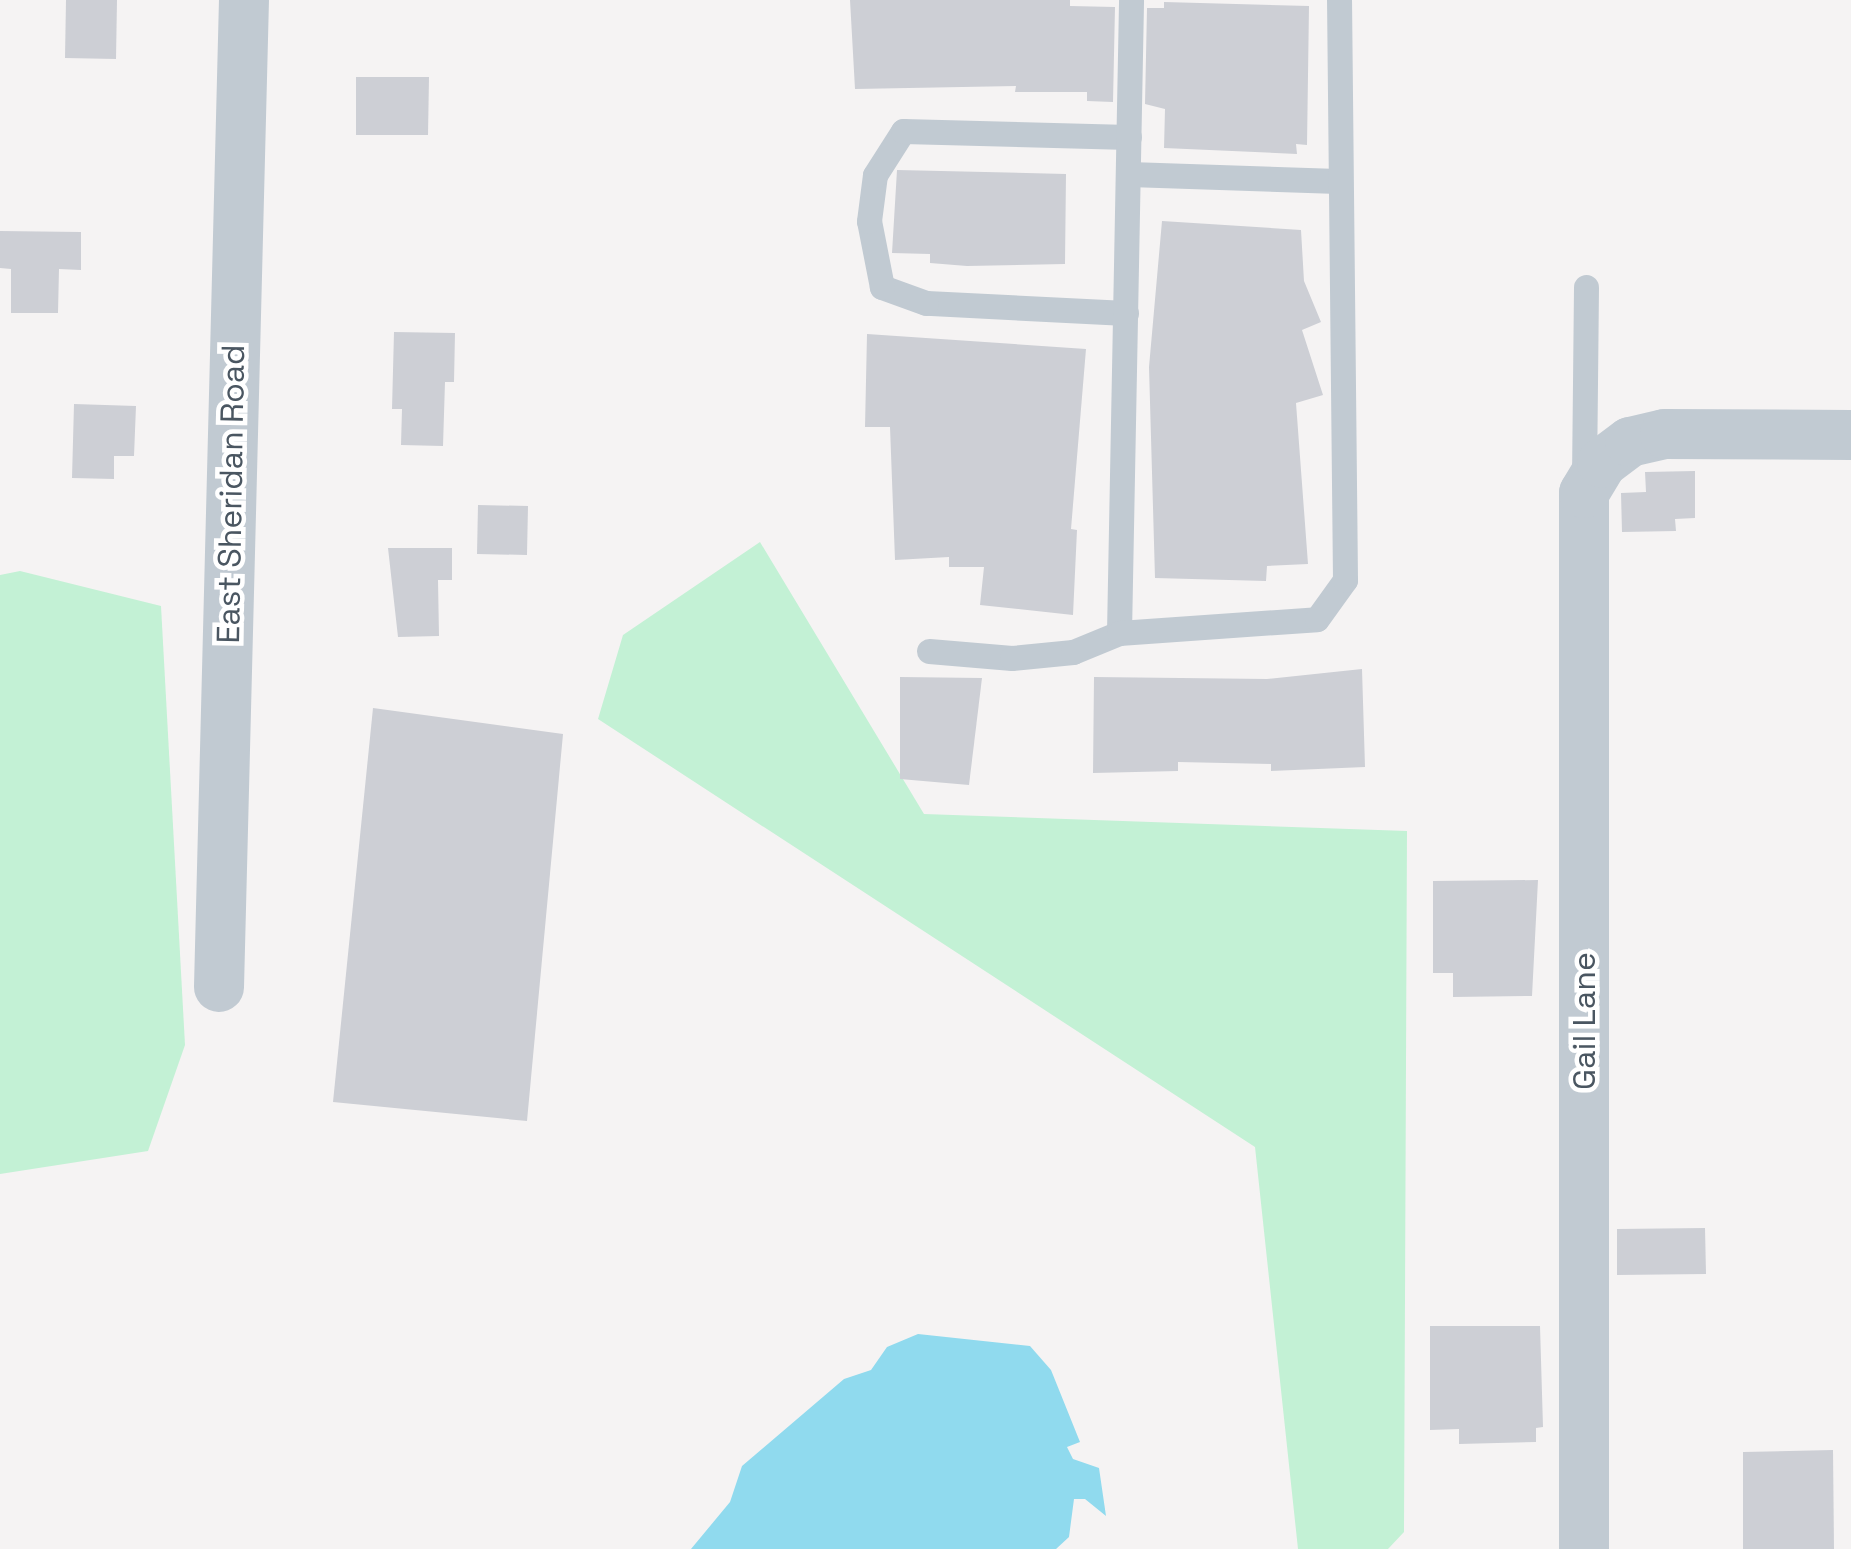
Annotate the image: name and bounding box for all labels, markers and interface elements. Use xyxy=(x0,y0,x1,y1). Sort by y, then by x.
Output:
street label: East Sheridan Road xyxy=(209,344,253,644)
street label: Gail Lane xyxy=(1565,952,1603,1090)

